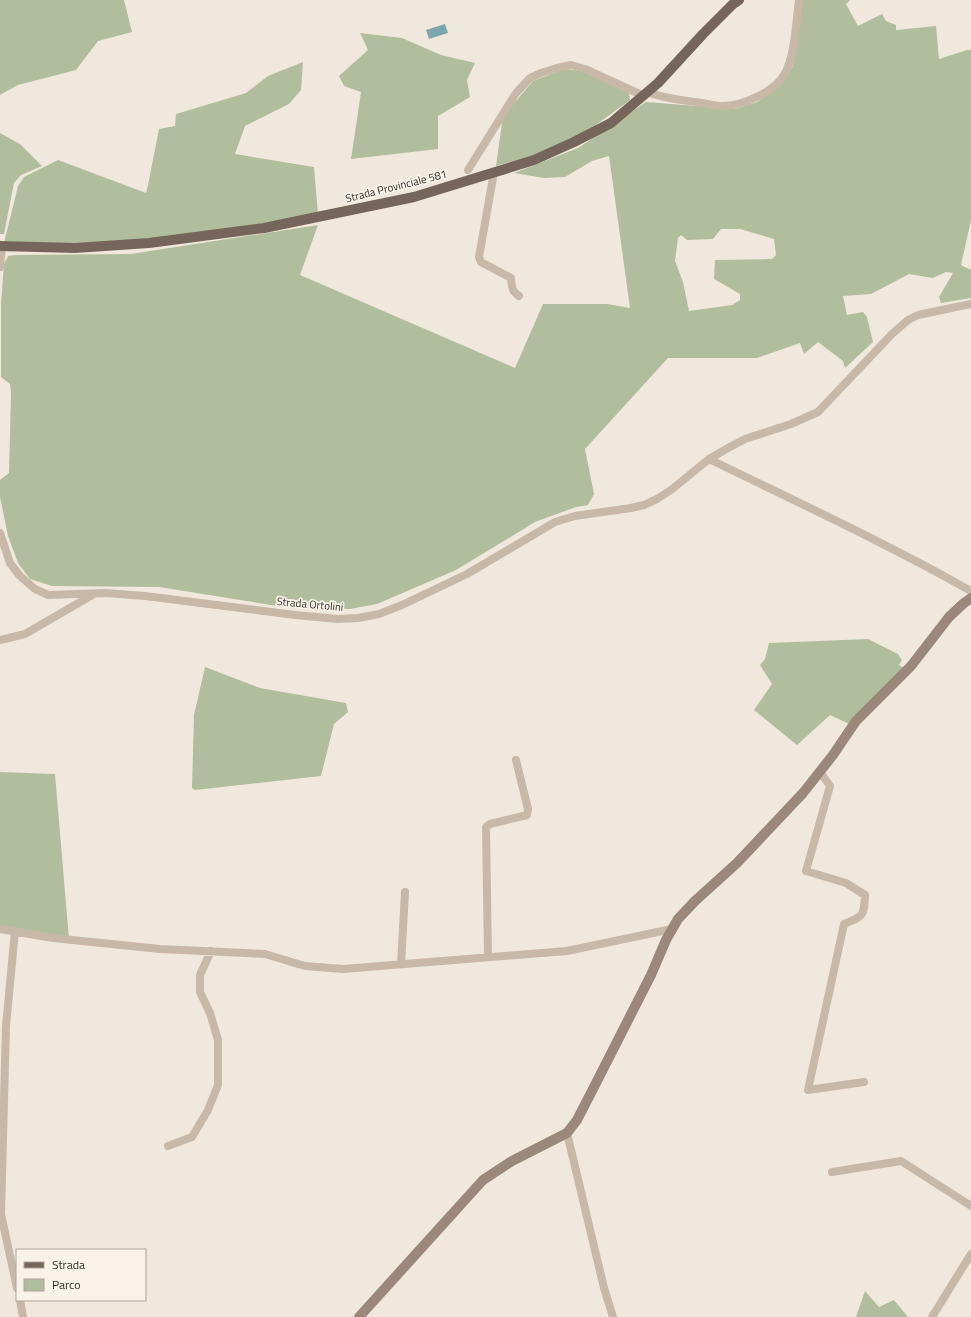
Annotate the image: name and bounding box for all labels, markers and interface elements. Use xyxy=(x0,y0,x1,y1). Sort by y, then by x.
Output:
street label: Strada Provinciale 581 xyxy=(344,166,448,206)
street label: Strada Ortolini xyxy=(276,593,344,615)
legend xyxy=(16,1249,146,1301)
text: Strada xyxy=(52,1255,85,1274)
text: Parco xyxy=(52,1275,81,1294)

